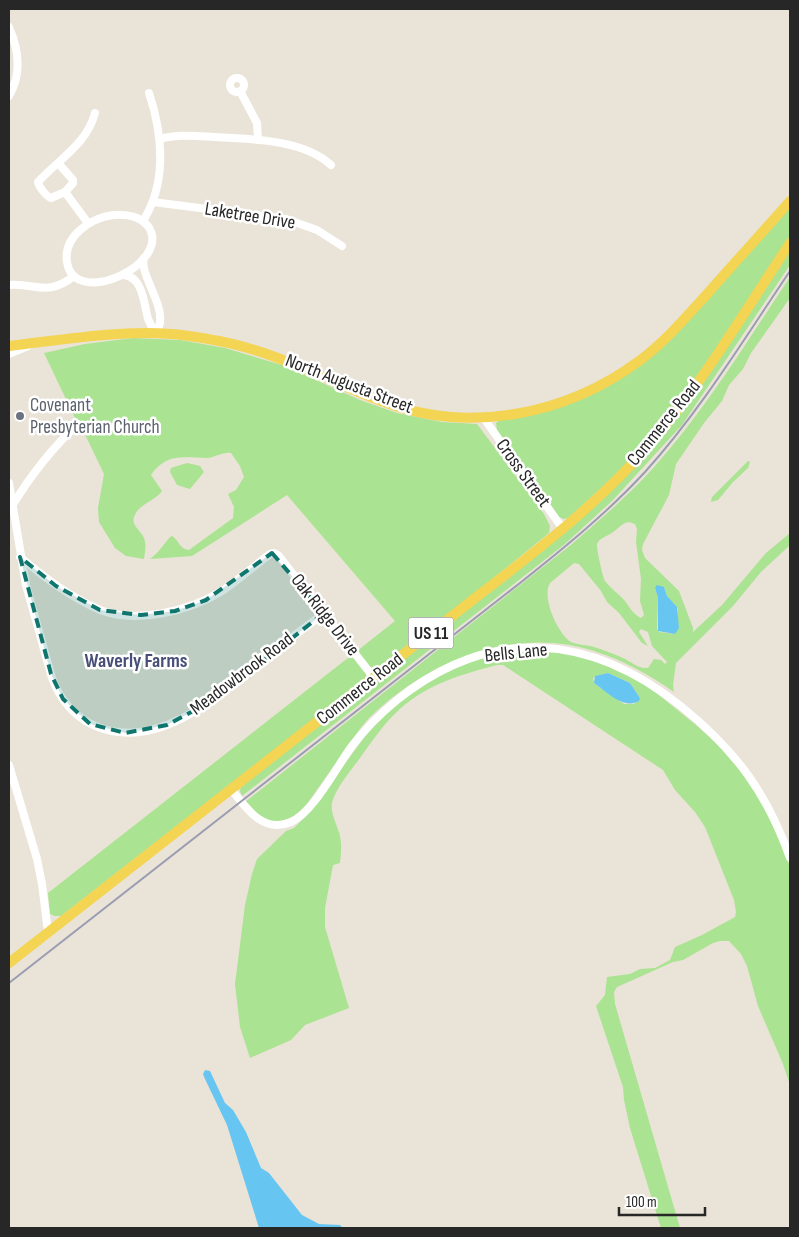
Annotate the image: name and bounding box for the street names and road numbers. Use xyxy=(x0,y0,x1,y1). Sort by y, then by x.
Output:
street label: Laketree Drive xyxy=(203,198,297,234)
street label: North Augusta Street xyxy=(282,349,416,419)
street label: Commerce Road xyxy=(622,375,706,471)
street label: Cross Street xyxy=(491,434,556,512)
street label: Oak Ridge Drive xyxy=(286,569,364,661)
road number: US 11 xyxy=(408,618,454,648)
street label: Meadowbrook Road xyxy=(186,628,298,720)
street label: Bells Lane xyxy=(483,638,549,668)
street label: Commerce Road xyxy=(312,648,408,730)

